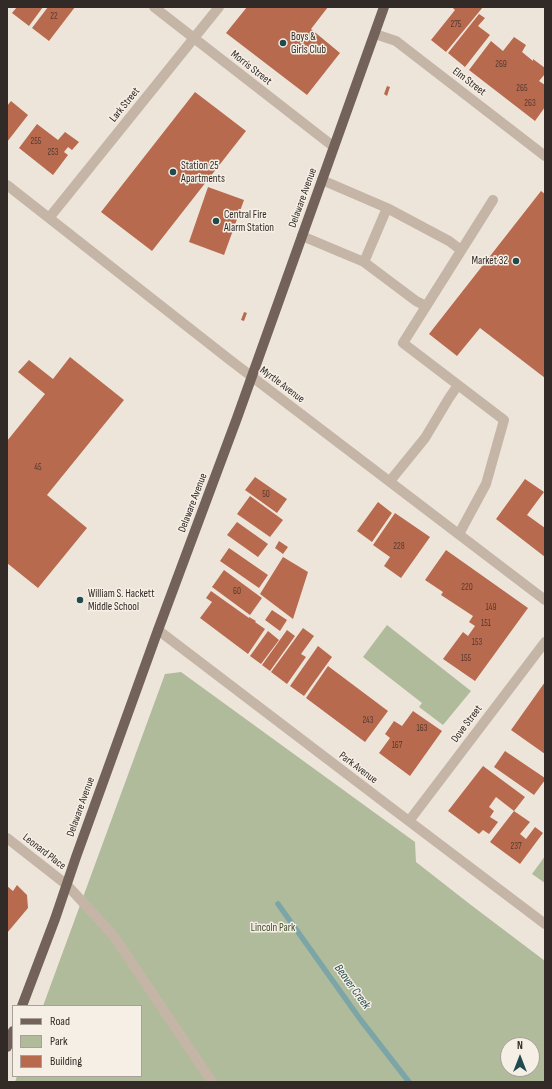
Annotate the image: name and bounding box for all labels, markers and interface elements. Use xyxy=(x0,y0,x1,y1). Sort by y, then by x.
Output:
house number: 22 xyxy=(50,12,58,22)
house number: 275 xyxy=(451,20,461,30)
place label: Boys & Girls Club xyxy=(291,30,326,56)
marker: Boys & Girls Club xyxy=(278,38,288,48)
street label: Morris Street xyxy=(228,48,274,88)
house number: 269 xyxy=(495,60,507,70)
street label: Elm Street xyxy=(450,65,488,99)
house number: 265 xyxy=(516,84,528,94)
street label: Lark Street xyxy=(107,85,143,125)
house number: 263 xyxy=(524,99,536,109)
house number: 255 xyxy=(31,137,41,147)
house number: 253 xyxy=(47,148,59,158)
place label: Station 25 Apartments xyxy=(181,159,225,185)
street label: Delaware Avenue xyxy=(286,166,320,230)
marker: Station 25 Apartments xyxy=(168,167,178,177)
place label: Central Fire Alarm Station xyxy=(224,208,274,234)
marker: Central Fire Alarm Station xyxy=(211,216,221,226)
place label: Market 32 xyxy=(471,254,508,268)
marker: Market 32 xyxy=(511,256,521,266)
street label: Myrtle Avenue xyxy=(257,364,307,406)
house number: 45 xyxy=(34,463,42,473)
street label: Delaware Avenue xyxy=(176,472,210,534)
house number: 50 xyxy=(262,490,270,500)
house number: 228 xyxy=(393,542,405,552)
house number: 220 xyxy=(461,583,473,593)
place label: William S. Hackett Middle School xyxy=(88,587,154,613)
house number: 60 xyxy=(233,587,241,597)
marker: William S. Hackett Middle School xyxy=(75,595,85,605)
house number: 149 xyxy=(486,603,496,613)
house number: 151 xyxy=(481,619,491,629)
house number: 153 xyxy=(472,638,482,648)
house number: 155 xyxy=(461,654,471,664)
street label: Dove Street xyxy=(449,703,485,745)
house number: 243 xyxy=(362,716,374,726)
house number: 163 xyxy=(417,724,427,734)
house number: 167 xyxy=(392,741,402,751)
street label: Park Avenue xyxy=(336,749,380,787)
street label: Delaware Avenue xyxy=(64,775,98,839)
street label: Leonard Place xyxy=(20,831,68,873)
house number: 237 xyxy=(510,842,522,852)
park label: Lincoln Park xyxy=(251,921,295,935)
water label: Beaver Creek xyxy=(331,962,373,1012)
legend xyxy=(12,1005,142,1077)
text: Road xyxy=(50,1014,70,1029)
text: Park xyxy=(50,1034,68,1049)
north arrow xyxy=(500,1037,540,1077)
text: N xyxy=(517,1039,523,1052)
text: Building xyxy=(50,1054,82,1069)

